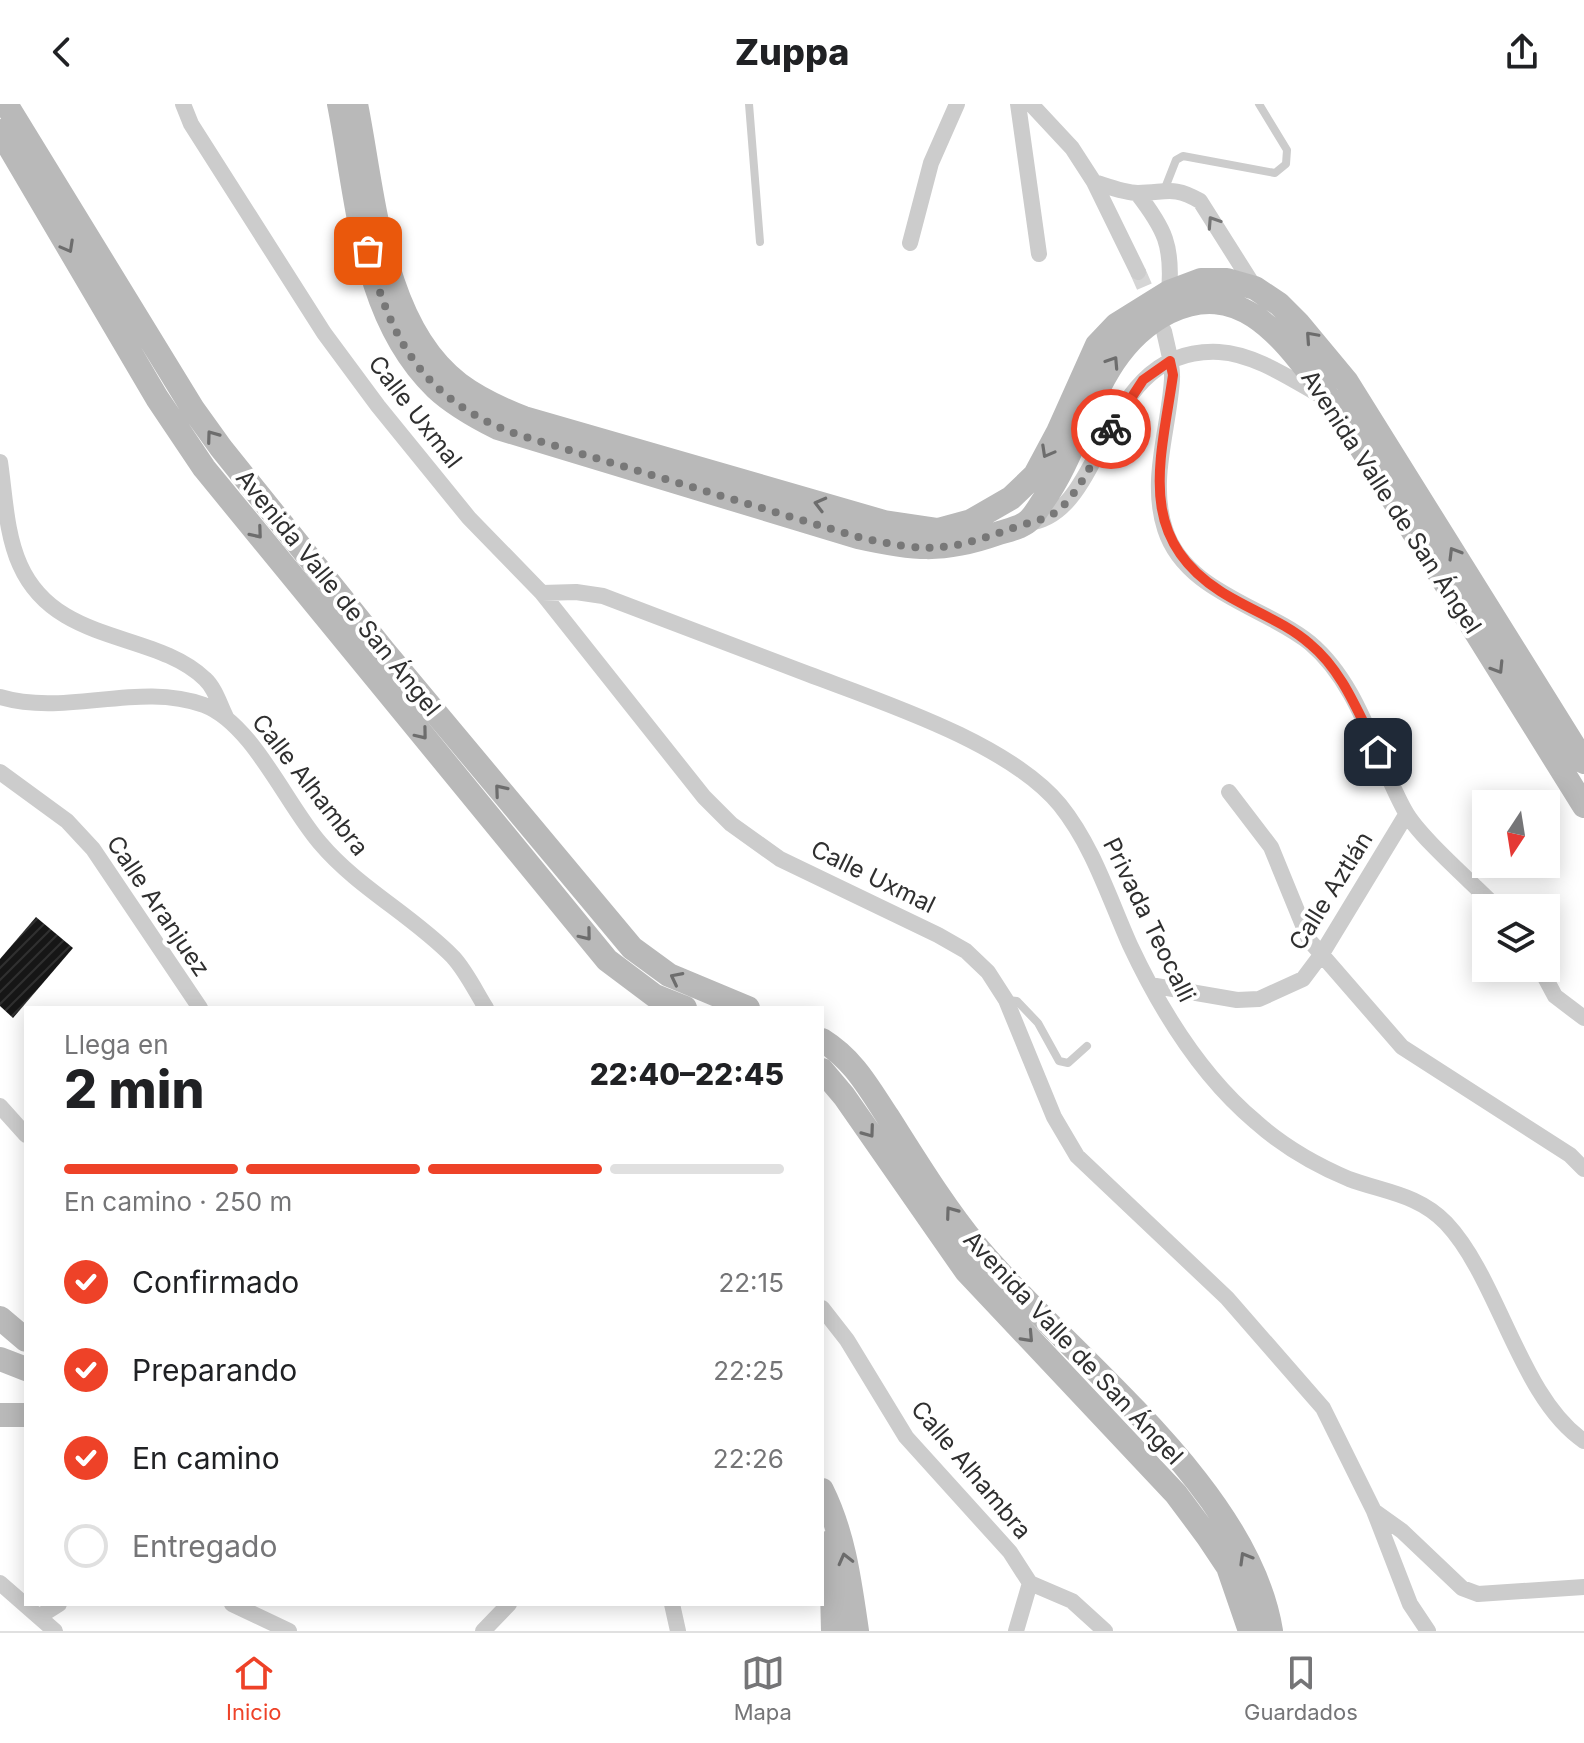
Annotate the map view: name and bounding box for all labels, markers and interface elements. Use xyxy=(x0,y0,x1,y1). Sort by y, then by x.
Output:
icon: back xyxy=(40,30,84,74)
text: Zuppa xyxy=(735,30,849,74)
icon: share xyxy=(1500,30,1544,74)
one-way arrow xyxy=(1208,216,1223,231)
pin xyxy=(334,217,402,285)
icon: bag xyxy=(346,229,390,273)
one-way arrow xyxy=(59,238,74,253)
one-way arrow xyxy=(1306,331,1320,346)
street label: Calle Uxmal xyxy=(363,350,468,474)
one-way arrow xyxy=(1104,356,1119,370)
street label: Avenida Valle de San Ángel xyxy=(1295,364,1488,639)
courier xyxy=(1071,389,1151,469)
icon: bike xyxy=(1089,407,1133,451)
one-way arrow xyxy=(208,431,222,445)
one-way arrow xyxy=(1042,444,1057,458)
street label: Avenida Valle de San Ángel xyxy=(230,463,448,722)
one-way arrow xyxy=(814,497,828,513)
one-way arrow xyxy=(247,524,262,539)
one-way arrow xyxy=(1448,547,1464,562)
one-way arrow xyxy=(1488,660,1503,674)
street label: Calle Alhambra xyxy=(246,708,375,861)
pin xyxy=(1344,718,1412,786)
one-way arrow xyxy=(412,725,427,739)
icon: home xyxy=(1356,730,1400,774)
one-way arrow xyxy=(495,784,510,799)
north arrow xyxy=(1472,790,1560,878)
map controls xyxy=(1472,790,1560,982)
street label: Calle Aztlán xyxy=(1283,826,1379,955)
street label: Calle Aranjuez xyxy=(101,830,216,982)
street label: Privada Teocalli xyxy=(1097,833,1202,1007)
street label: Calle Uxmal xyxy=(806,834,940,919)
button: layers xyxy=(1472,894,1560,982)
one-way arrow xyxy=(577,926,591,941)
one-way arrow xyxy=(670,973,685,988)
text: Llega en xyxy=(64,1029,169,1060)
text: 22:40–22:45 xyxy=(590,1056,784,1092)
text: 2 min xyxy=(64,1058,205,1121)
one-way arrow xyxy=(859,1124,874,1138)
text: En camino · 250 m xyxy=(64,1186,292,1217)
one-way arrow xyxy=(946,1207,961,1221)
street label: Avenida Valle de San Ángel xyxy=(958,1224,1190,1470)
icon: check xyxy=(64,1260,108,1304)
text: Confirmado xyxy=(132,1264,299,1300)
text: 22:15 xyxy=(718,1267,784,1298)
one-way arrow xyxy=(1019,1328,1034,1342)
icon: check xyxy=(64,1348,108,1392)
text: Preparando xyxy=(132,1352,297,1388)
text: 22:25 xyxy=(713,1355,784,1386)
street label: Calle Alhambra xyxy=(905,1395,1038,1545)
icon: check xyxy=(64,1436,108,1480)
text: En camino xyxy=(132,1440,280,1476)
text: 22:26 xyxy=(713,1443,784,1474)
text: Entregado xyxy=(132,1528,277,1564)
one-way arrow xyxy=(1239,1552,1255,1567)
one-way arrow xyxy=(838,1553,855,1566)
tab: Inicio xyxy=(226,1651,281,1725)
tab: Mapa xyxy=(734,1651,792,1725)
tab: Guardados xyxy=(1244,1651,1358,1725)

